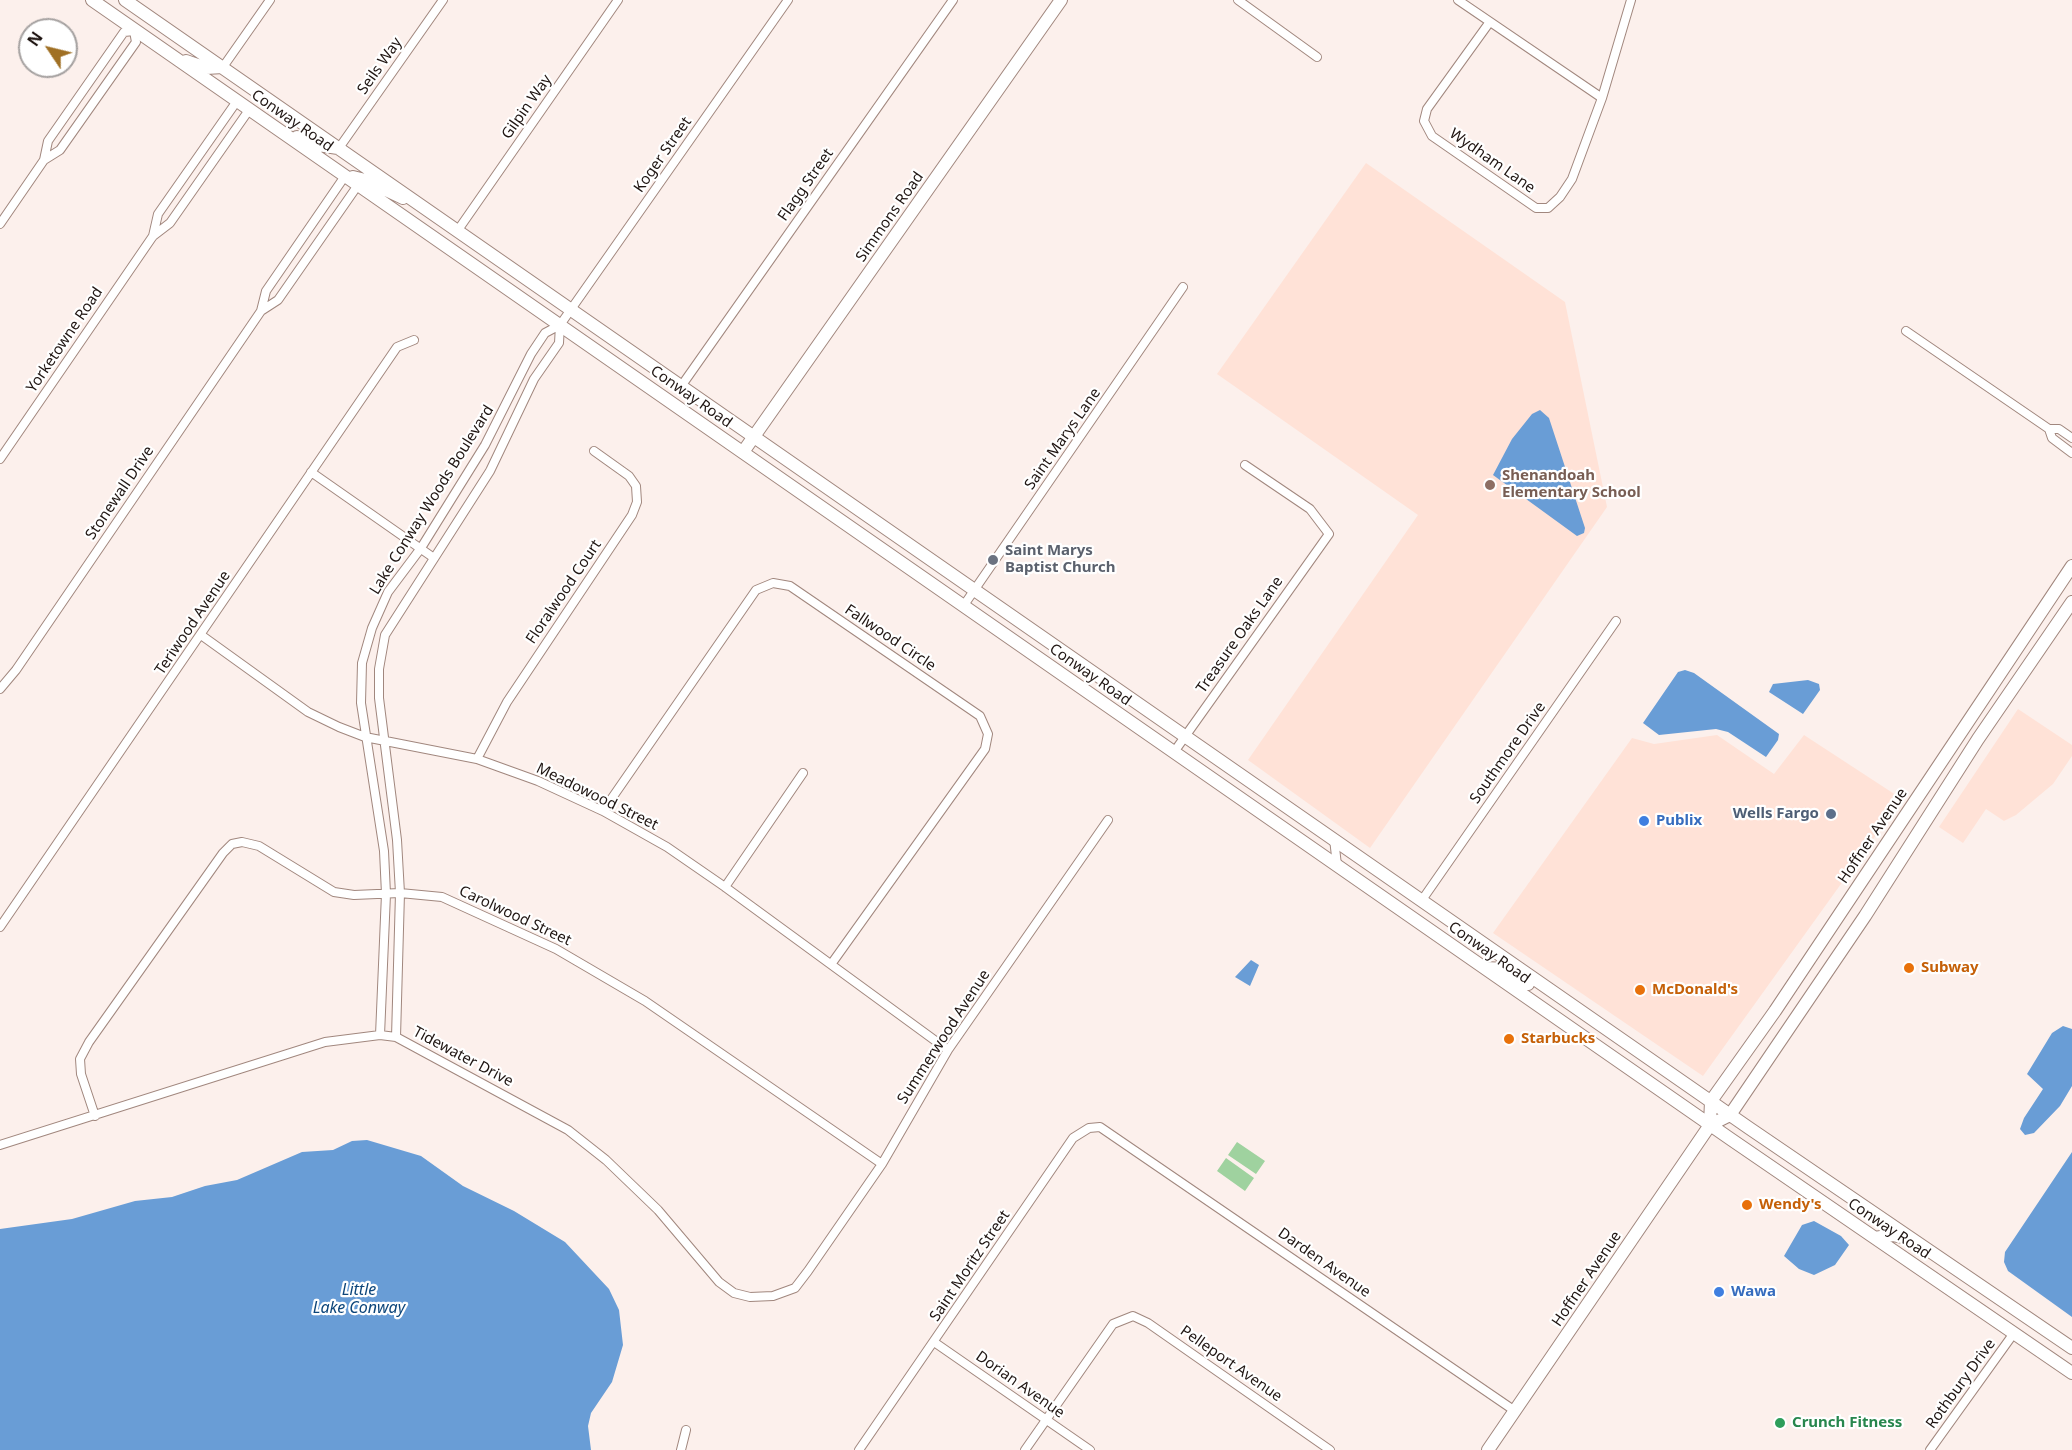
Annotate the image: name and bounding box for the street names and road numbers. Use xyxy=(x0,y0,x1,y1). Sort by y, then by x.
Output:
street label: Seils Way xyxy=(354,34,406,98)
street label: Gilpin Way xyxy=(498,71,556,143)
street label: Conway Road xyxy=(248,86,336,156)
street label: Koger Street xyxy=(630,114,696,196)
street label: Wydham Lane xyxy=(1446,125,1538,197)
street label: Flagg Street xyxy=(774,145,838,225)
street label: Simmons Road xyxy=(852,169,928,265)
street label: Yorketowne Road xyxy=(23,284,107,396)
street label: Conway Road xyxy=(647,362,735,432)
street label: Saint Marys Lane xyxy=(1021,385,1105,493)
street label: Lake Conway Woods Boulevard xyxy=(366,402,498,598)
street label: Stonewall Drive xyxy=(82,443,158,543)
street label: Floralwood Court xyxy=(523,537,605,647)
street label: Teriwood Avenue xyxy=(152,568,234,678)
street label: Treasure Oaks Lane xyxy=(1193,573,1287,697)
street label: Fallwood Circle xyxy=(841,601,939,675)
street label: Conway Road xyxy=(1046,640,1134,710)
street label: Southmore Drive xyxy=(1466,699,1550,807)
street label: Meadowood Street xyxy=(533,760,661,834)
street label: Hoffner Avenue xyxy=(1835,785,1911,887)
street label: Carolwood Street xyxy=(456,882,574,950)
street label: Conway Road xyxy=(1445,918,1533,988)
street label: Summerwood Avenue xyxy=(894,967,994,1107)
street label: Tidewater Drive xyxy=(410,1023,516,1091)
street label: Conway Road xyxy=(1844,1195,1934,1263)
street label: Saint Moritz Street xyxy=(926,1207,1014,1325)
street label: Darden Avenue xyxy=(1274,1224,1374,1302)
street label: Hoffner Avenue xyxy=(1549,1228,1625,1330)
street label: Pelleport Avenue xyxy=(1177,1322,1285,1406)
street label: Rothbury Drive xyxy=(1922,1336,2000,1432)
street label: Dorian Avenue xyxy=(972,1348,1068,1422)

